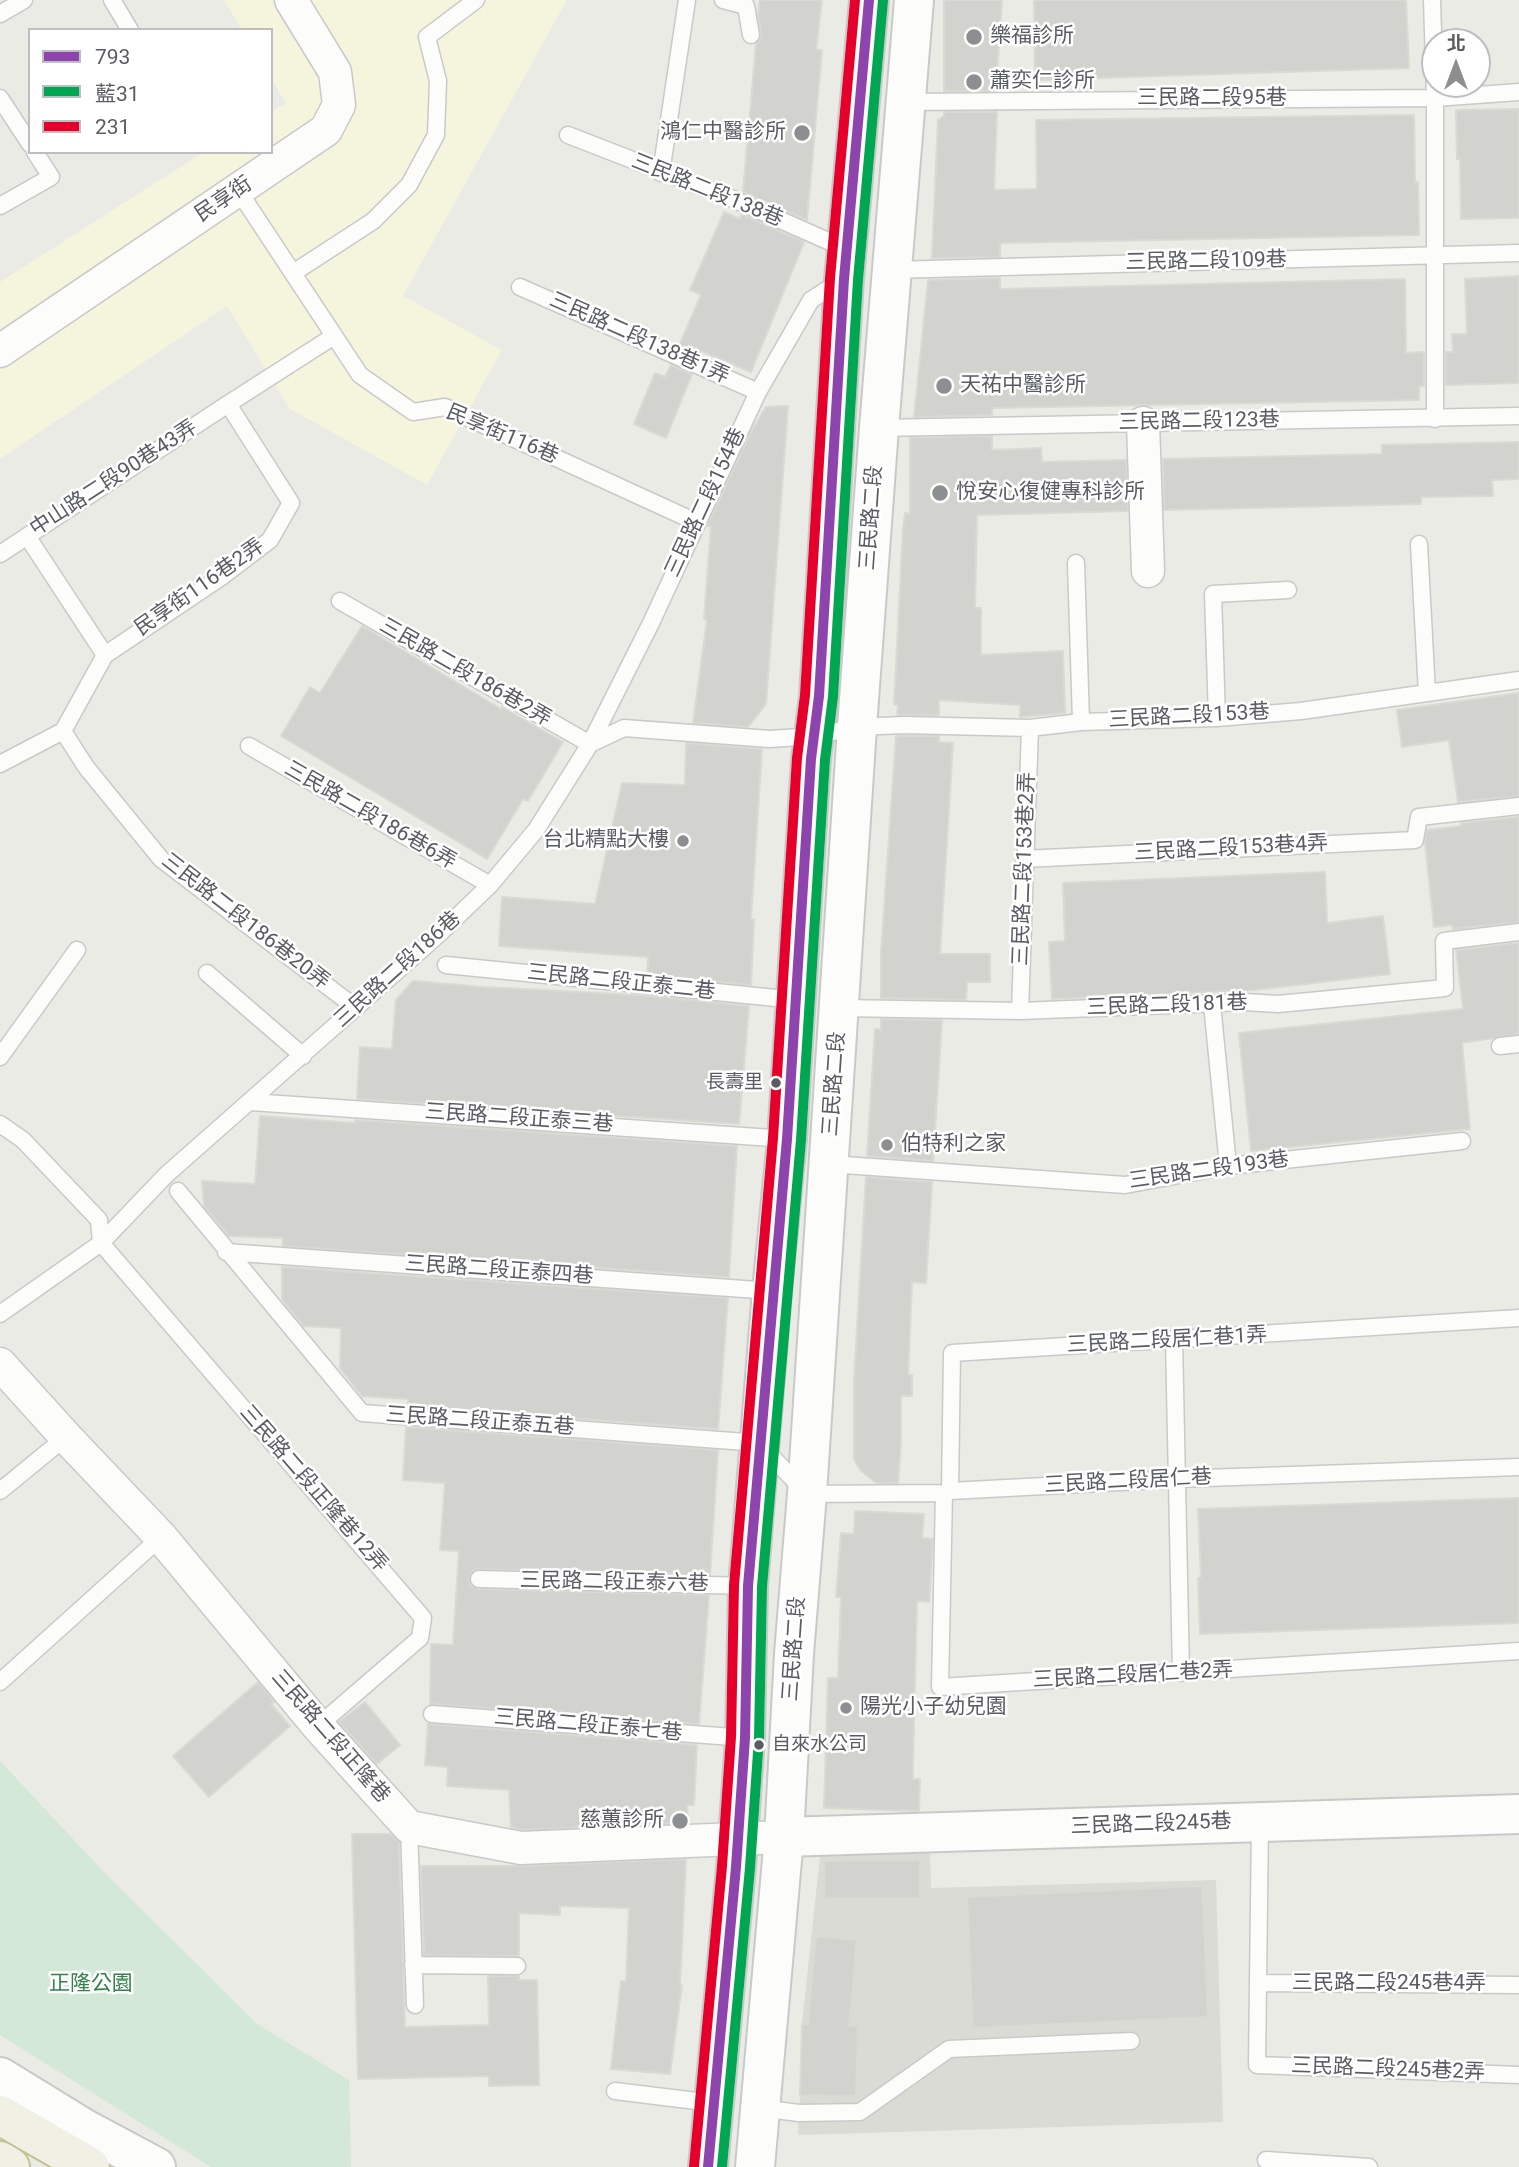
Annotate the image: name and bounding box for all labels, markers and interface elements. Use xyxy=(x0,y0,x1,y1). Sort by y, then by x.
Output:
place label: 樂福診所 xyxy=(990,24,1074,50)
marker: 樂福診所 xyxy=(964,27,984,47)
legend xyxy=(28,28,273,154)
north arrow xyxy=(1421,28,1491,98)
text: 北 xyxy=(1446,32,1466,55)
text: 793 xyxy=(95,45,130,69)
place label: 蕭奕仁診所 xyxy=(990,69,1095,95)
marker: 蕭奕仁診所 xyxy=(964,72,984,92)
text: 藍31 xyxy=(95,82,140,106)
street label: 三民路二段95巷 xyxy=(1137,86,1287,112)
text: 231 xyxy=(95,115,130,139)
place label: 鴻仁中醫診所 xyxy=(660,120,786,146)
marker: 鴻仁中醫診所 xyxy=(792,123,812,143)
street label: 三民路二段138巷 xyxy=(627,149,787,233)
street label: 民享街 xyxy=(191,172,257,228)
street label: 三民路二段109巷 xyxy=(1125,248,1287,276)
street label: 三民路二段138巷1弄 xyxy=(545,288,733,390)
place label: 天祐中醫診所 xyxy=(960,373,1086,399)
marker: 天祐中醫診所 xyxy=(934,376,954,396)
street label: 民享街116巷 xyxy=(442,400,562,470)
street label: 三民路二段123巷 xyxy=(1118,408,1280,436)
street label: 中山路二段90巷43弄 xyxy=(26,416,202,542)
street label: 三民路二段154巷 xyxy=(660,425,752,581)
street label: 三民路二段 xyxy=(856,465,888,571)
place label: 悅安心復健專科診所 xyxy=(956,480,1145,506)
marker: 悅安心復健專科診所 xyxy=(930,483,950,503)
street label: 民享街116巷2弄 xyxy=(130,534,270,642)
street label: 三民路二段186巷2弄 xyxy=(375,614,555,732)
street label: 三民路二段153巷 xyxy=(1108,700,1270,734)
street label: 三民路二段186巷6弄 xyxy=(280,757,460,875)
street label: 三民路二段153巷2弄 xyxy=(1009,772,1041,966)
place label: 台北精點大樓 xyxy=(543,828,669,854)
street label: 三民路二段153巷4弄 xyxy=(1133,831,1329,867)
marker: 台北精點大樓 xyxy=(675,833,691,849)
street label: 三民路二段186巷20弄 xyxy=(156,849,334,995)
street label: 三民路二段186巷 xyxy=(330,907,466,1033)
street label: 三民路二段正泰二巷 xyxy=(526,961,716,1005)
street label: 三民路二段181巷 xyxy=(1086,991,1248,1021)
street label: 三民路二段 xyxy=(819,1031,851,1137)
place label: 長壽里 xyxy=(706,1072,763,1094)
marker: 長壽里 xyxy=(769,1076,783,1090)
street label: 三民路二段正泰三巷 xyxy=(424,1100,614,1138)
place label: 伯特利之家 xyxy=(901,1132,1006,1158)
marker: 伯特利之家 xyxy=(879,1137,895,1153)
street label: 三民路二段193巷 xyxy=(1127,1147,1291,1195)
street label: 三民路二段正泰四巷 xyxy=(404,1252,594,1290)
street label: 三民路二段居仁巷1弄 xyxy=(1066,1323,1268,1359)
street label: 三民路二段正隆巷12弄 xyxy=(234,1401,392,1577)
street label: 三民路二段正泰五巷 xyxy=(385,1403,575,1441)
street label: 三民路二段居仁巷 xyxy=(1043,1465,1213,1499)
street label: 三民路二段正泰六巷 xyxy=(519,1569,709,1597)
street label: 三民路二段 xyxy=(779,1596,811,1702)
street label: 三民路二段居仁巷2弄 xyxy=(1032,1658,1234,1694)
street label: 三民路二段正隆巷 xyxy=(265,1665,395,1809)
place label: 陽光小子幼兒園 xyxy=(860,1695,1007,1721)
marker: 陽光小子幼兒園 xyxy=(838,1700,854,1716)
street label: 三民路二段正泰七巷 xyxy=(493,1705,683,1747)
place label: 自來水公司 xyxy=(772,1734,867,1756)
marker: 自來水公司 xyxy=(752,1738,766,1752)
place label: 慈蕙診所 xyxy=(580,1808,664,1834)
street label: 三民路二段245巷 xyxy=(1070,1810,1232,1840)
marker: 慈蕙診所 xyxy=(670,1811,690,1831)
street label: 三民路二段245巷4弄 xyxy=(1292,1971,1486,1997)
park label: 正隆公園 xyxy=(49,1972,133,1998)
street label: 三民路二段245巷2弄 xyxy=(1291,2054,1485,2086)

